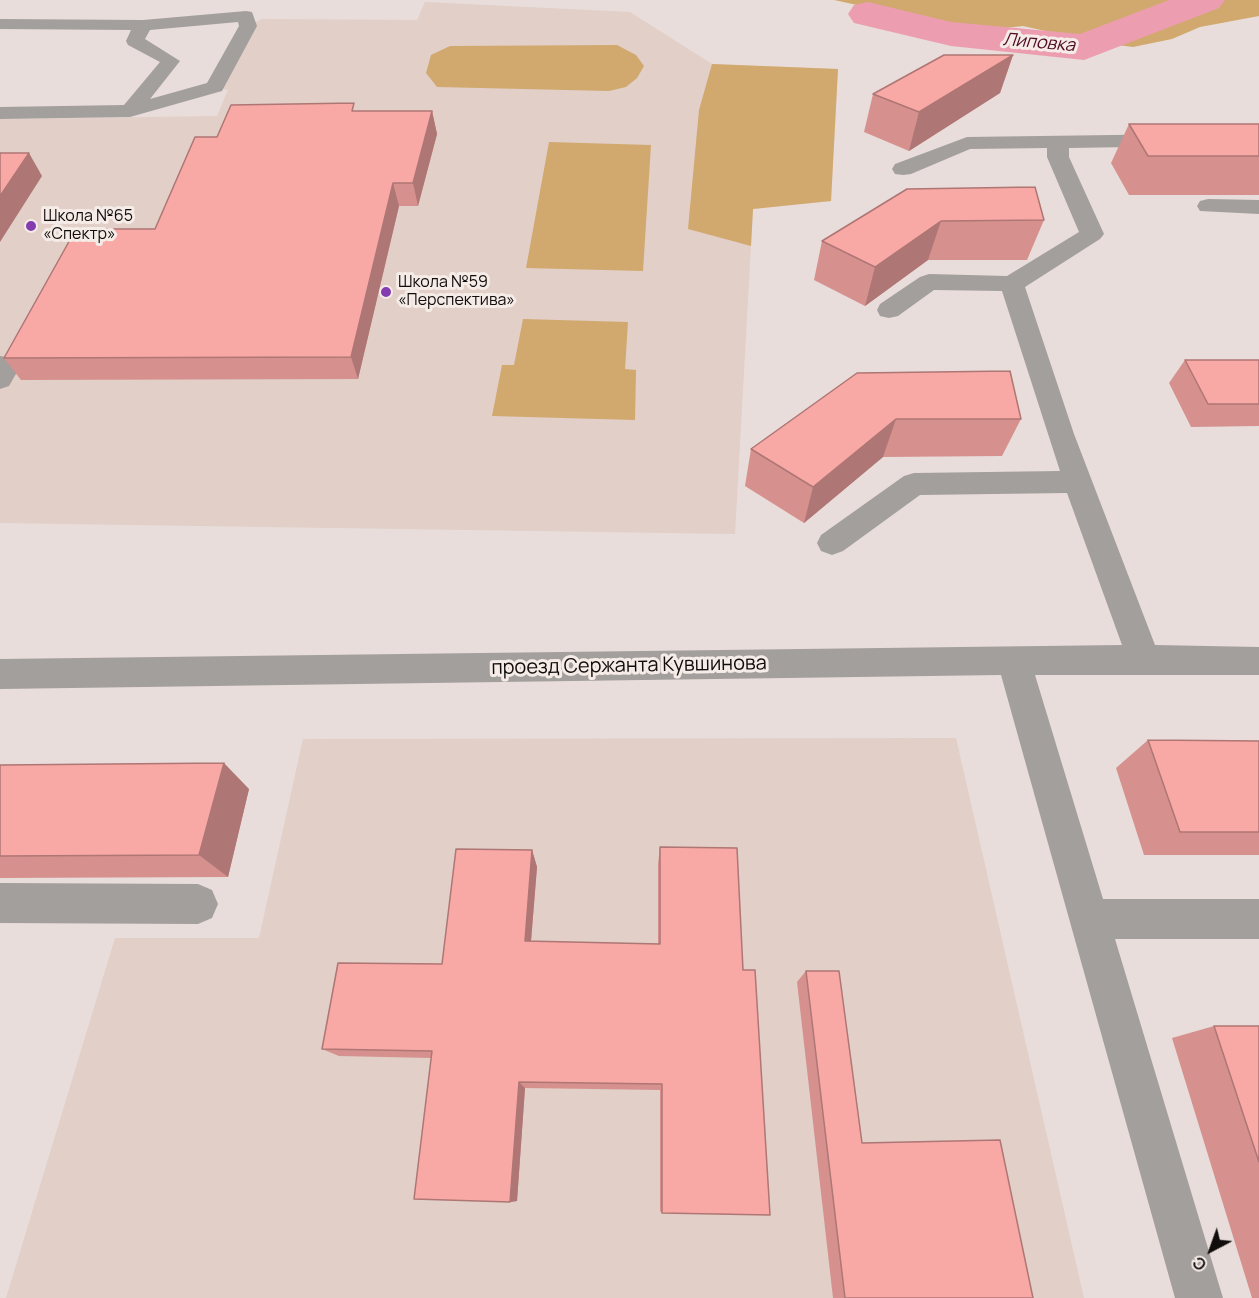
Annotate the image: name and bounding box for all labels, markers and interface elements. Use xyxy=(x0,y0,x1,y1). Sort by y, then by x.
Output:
water label: Липовка xyxy=(1002,29,1076,57)
place label: Школа №65 «Спектр» xyxy=(43,207,133,245)
marker: Школа №65 «Спектр» xyxy=(24,219,38,233)
place label: Школа №59 «Перспектива» xyxy=(398,273,515,311)
marker: Школа №59 «Перспектива» xyxy=(379,285,393,299)
street label: проезд Сержанта Кувшинова xyxy=(491,652,767,680)
north arrow xyxy=(1181,1220,1241,1280)
text: С xyxy=(1188,1251,1211,1276)

